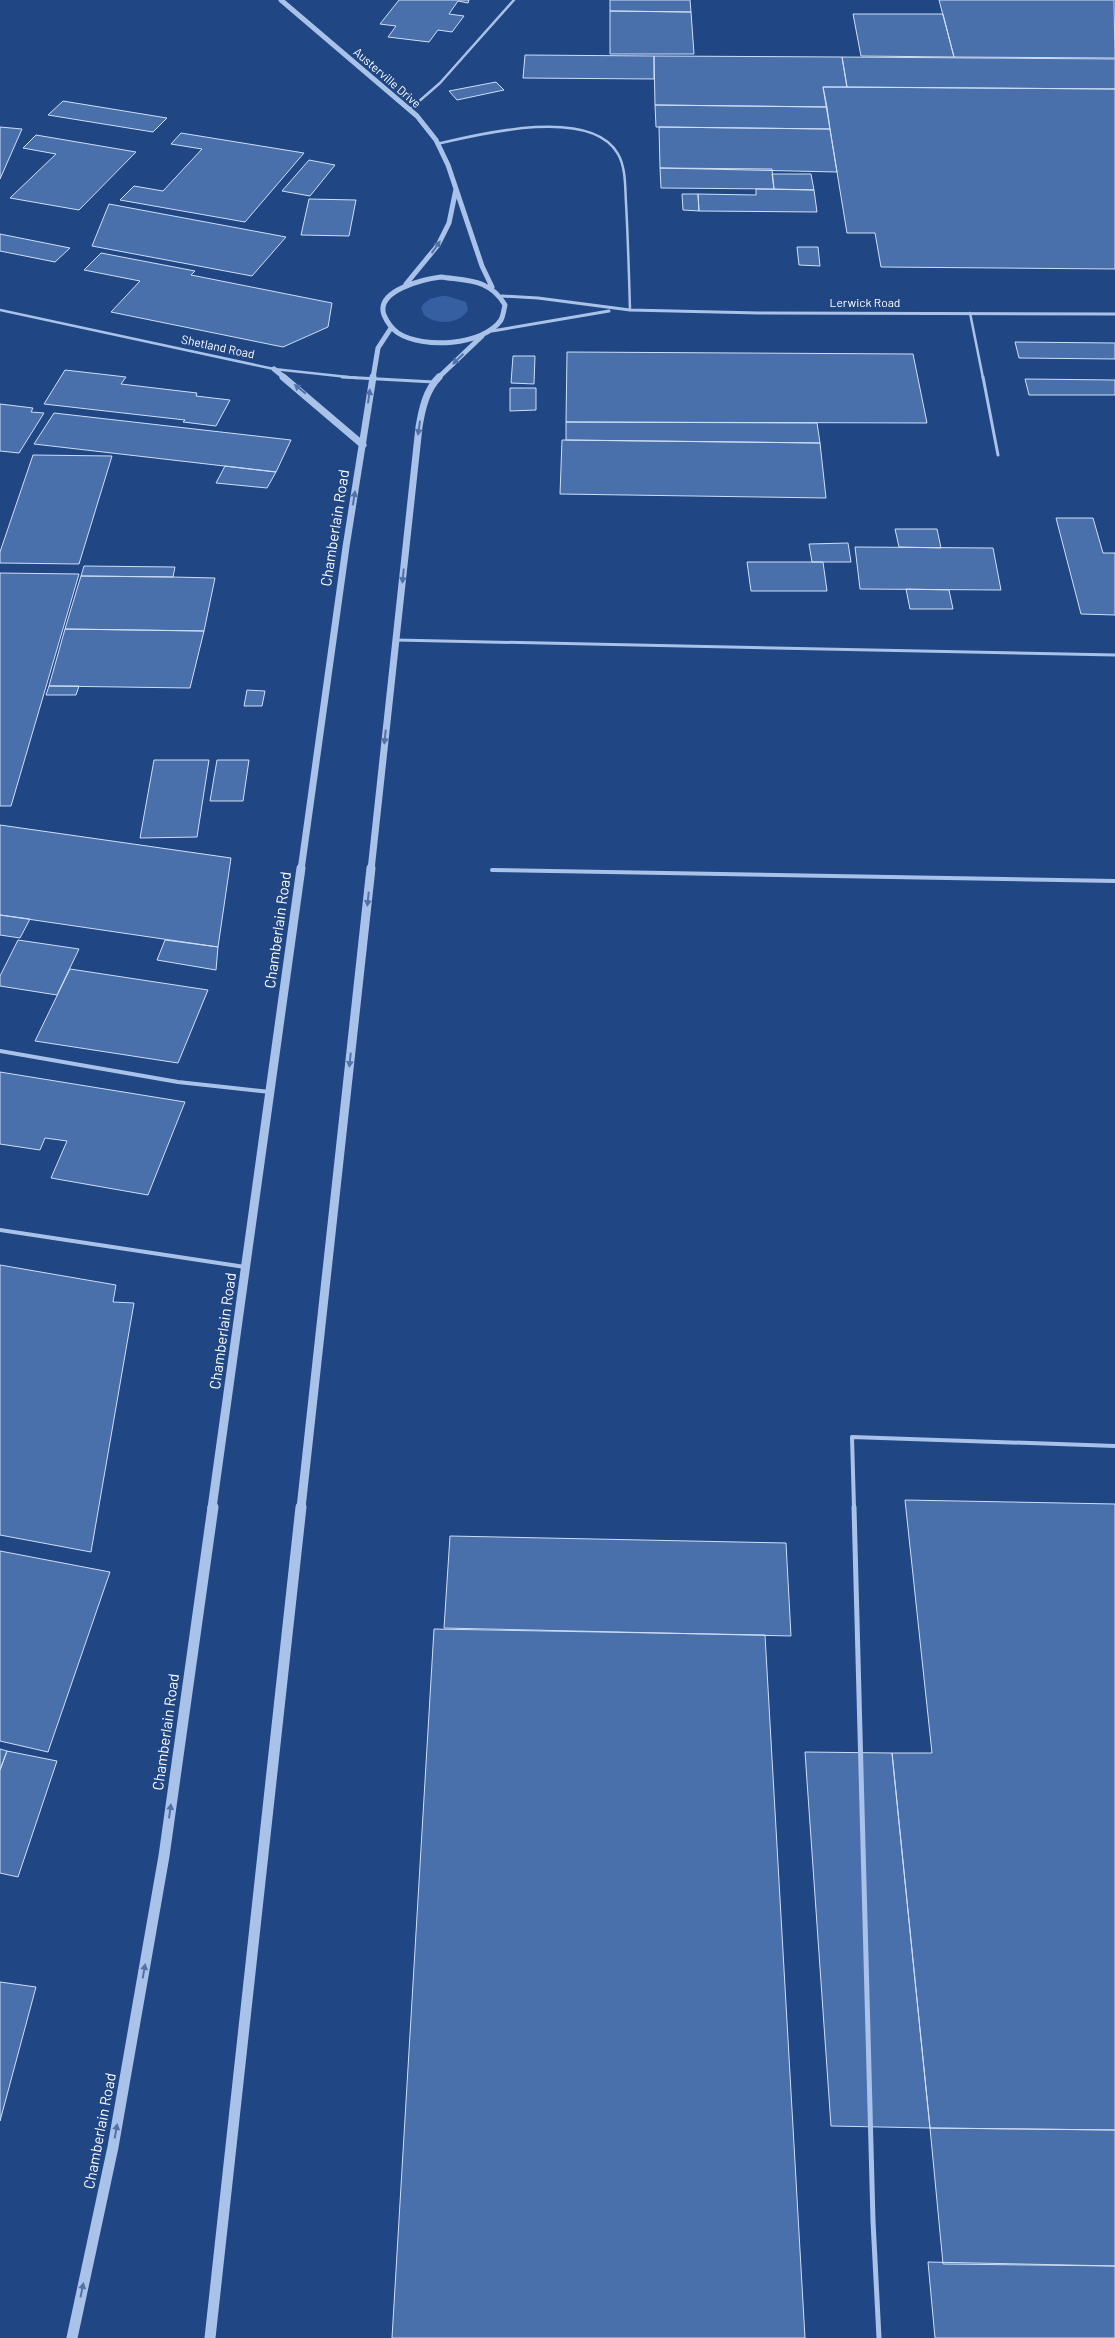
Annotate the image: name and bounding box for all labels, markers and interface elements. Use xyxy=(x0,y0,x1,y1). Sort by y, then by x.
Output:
street label: Austerville Drive xyxy=(351,44,424,110)
one-way arrow xyxy=(431,240,441,254)
street label: Lerwick Road xyxy=(830,295,900,309)
street label: Shetland Road xyxy=(180,331,256,361)
one-way arrow xyxy=(452,353,464,365)
one-way arrow xyxy=(294,384,307,395)
one-way arrow xyxy=(365,388,373,404)
one-way arrow xyxy=(415,420,423,436)
street label: Chamberlain Road xyxy=(316,468,352,588)
one-way arrow xyxy=(351,490,359,506)
one-way arrow xyxy=(399,568,407,584)
one-way arrow xyxy=(381,730,389,746)
street label: Chamberlain Road xyxy=(260,870,294,990)
one-way arrow xyxy=(364,891,372,907)
one-way arrow xyxy=(346,1053,354,1069)
street label: Chamberlain Road xyxy=(205,1271,239,1391)
street label: Chamberlain Road xyxy=(148,1672,182,1792)
one-way arrow xyxy=(166,1803,174,1819)
one-way arrow xyxy=(140,1963,148,1979)
street label: Chamberlain Road xyxy=(79,2071,119,2190)
one-way arrow xyxy=(113,2123,121,2139)
one-way arrow xyxy=(78,2283,86,2298)

